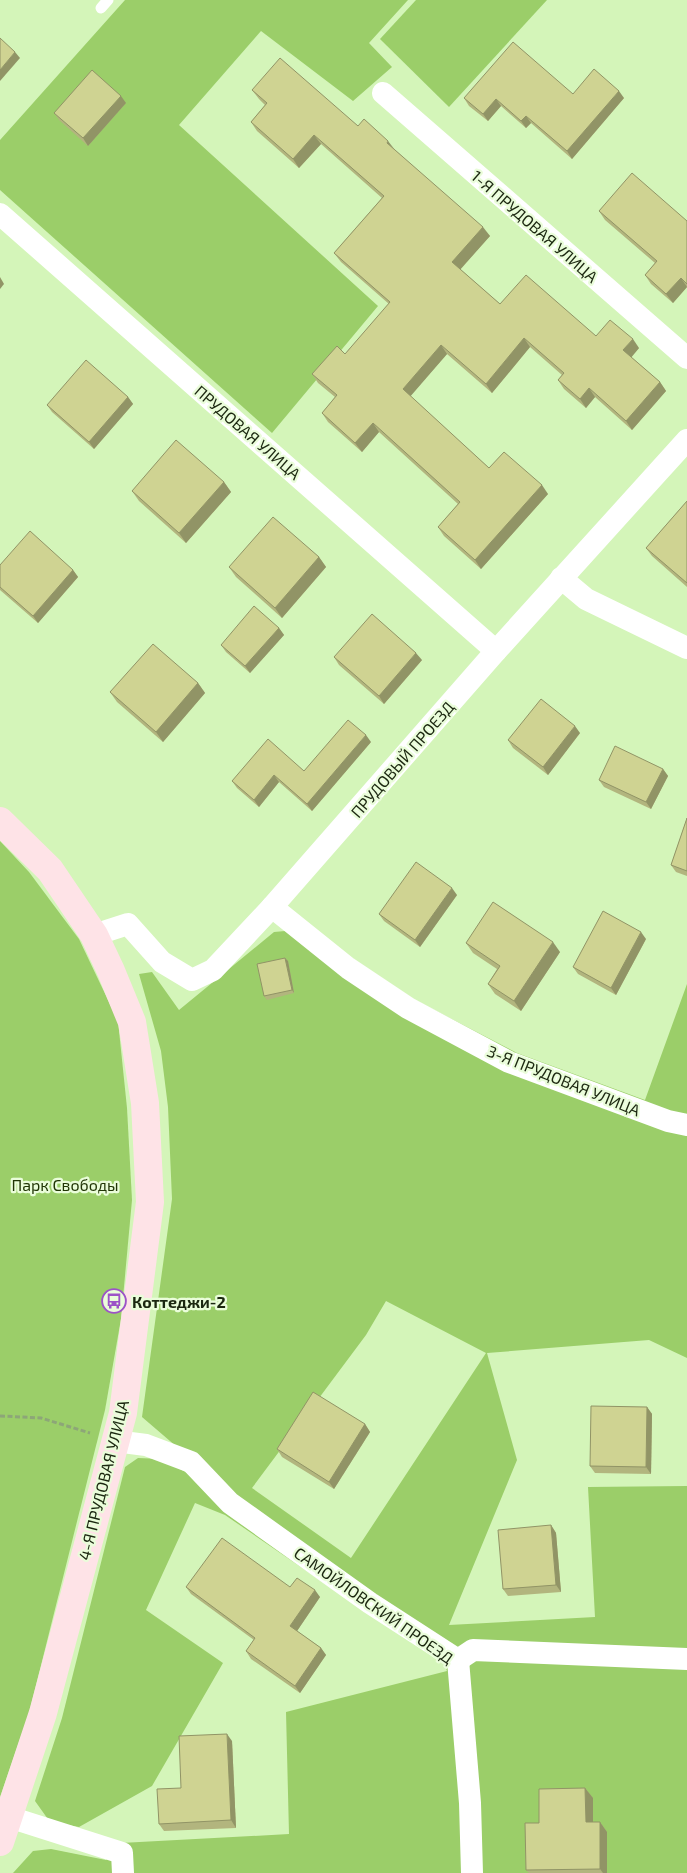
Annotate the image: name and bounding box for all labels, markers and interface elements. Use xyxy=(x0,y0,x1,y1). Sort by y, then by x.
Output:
street label: 1-Я ПРУДОВАЯ УЛИЦА xyxy=(468,166,602,286)
street label: ПРУДОВАЯ УЛИЦА xyxy=(191,381,305,483)
street label: ПРУДОВЫЙ ПРОЕЗД xyxy=(346,697,458,821)
street label: 3-Я ПРУДОВАЯ УЛИЦА xyxy=(485,1041,643,1119)
park label: Парк Свободы xyxy=(11,1175,119,1194)
bus stop icon: Коттеджи-2 xyxy=(101,1288,127,1314)
place label: Коттеджи-2 xyxy=(132,1292,226,1311)
street label: 4-Я ПРУДОВАЯ УЛИЦА xyxy=(74,1398,132,1562)
street label: САМОЙЛОВСКИЙ ПРОЕЗД xyxy=(291,1543,457,1667)

